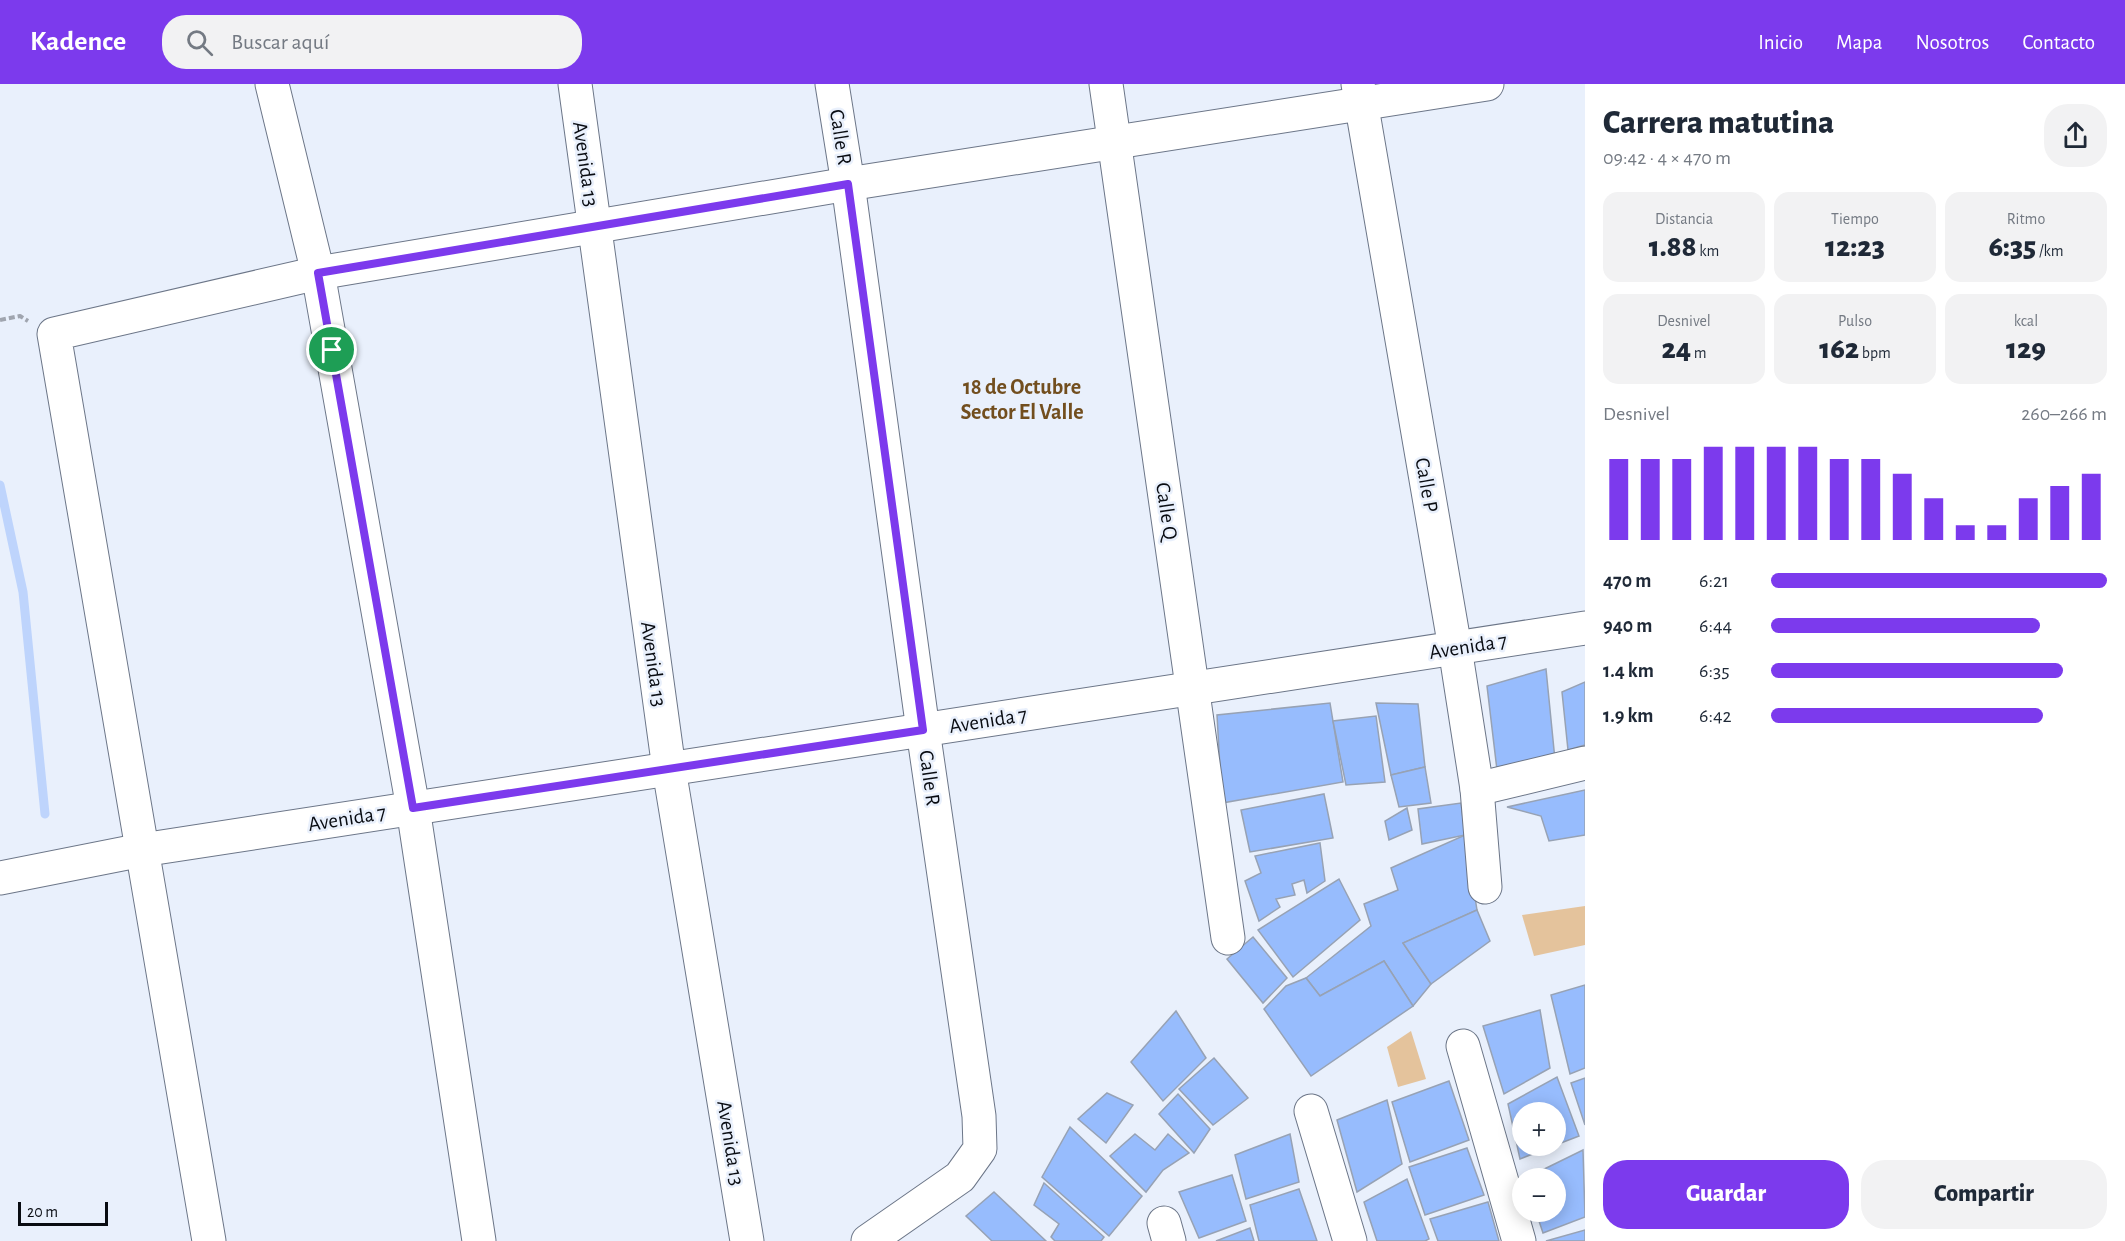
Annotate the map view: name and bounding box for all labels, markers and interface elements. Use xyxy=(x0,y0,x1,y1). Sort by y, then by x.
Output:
search box xyxy=(162,15,582,69)
icon: search xyxy=(183,26,216,59)
text: Kadence xyxy=(30,28,126,56)
text: Buscar aquí xyxy=(231,31,329,53)
text: Inicio xyxy=(1758,32,1803,53)
text: Mapa xyxy=(1836,32,1883,53)
text: Nosotros xyxy=(1916,32,1989,53)
text: Contacto xyxy=(2022,32,2095,53)
button: share xyxy=(2044,104,2107,167)
text: Carrera matutina xyxy=(1603,107,1834,140)
street label: Calle R xyxy=(826,108,855,166)
street label: Avenida 13 xyxy=(569,120,602,208)
text: 09:42 · 4 × 470 m xyxy=(1603,148,1731,168)
text: Distancia xyxy=(1655,211,1713,227)
text: Tiempo xyxy=(1831,211,1879,227)
text: Ritmo xyxy=(2007,211,2045,227)
text: 1.88 xyxy=(1649,232,1697,262)
text: 12:23 xyxy=(1825,232,1885,262)
text: 6:35 xyxy=(1988,232,2036,262)
text: km xyxy=(1697,243,1719,259)
text: /km xyxy=(2036,243,2064,259)
text: Desnivel xyxy=(1657,313,1711,329)
text: Pulso xyxy=(1838,313,1872,329)
text: kcal xyxy=(2014,313,2038,329)
pin xyxy=(306,324,357,375)
icon: arrive xyxy=(315,333,348,366)
text: 24 xyxy=(1661,334,1691,364)
text: 162 xyxy=(1819,334,1859,364)
text: 129 xyxy=(2006,334,2046,364)
text: m xyxy=(1691,345,1707,361)
text: bpm xyxy=(1859,345,1891,361)
district label: 18 de Octubre Sector El Valle xyxy=(960,376,1084,423)
text: Desnivel xyxy=(1603,404,1670,424)
text: 260–266 m xyxy=(2021,404,2107,424)
street label: Calle P xyxy=(1411,456,1442,514)
street label: Calle Q xyxy=(1152,481,1181,544)
text: 470 m xyxy=(1603,571,1651,591)
text: 6:21 xyxy=(1699,571,1729,591)
text: 940 m xyxy=(1603,616,1652,636)
text: 6:44 xyxy=(1699,616,1732,636)
street label: Avenida 13 xyxy=(637,620,670,708)
street label: Avenida 7 xyxy=(1428,630,1509,663)
text: 1.4 km xyxy=(1603,661,1654,681)
text: 6:35 xyxy=(1699,661,1730,681)
street label: Avenida 7 xyxy=(948,704,1029,737)
text: 1.9 km xyxy=(1603,706,1654,726)
text: 6:42 xyxy=(1699,706,1732,726)
street label: Calle R xyxy=(915,749,944,807)
street label: Avenida 7 xyxy=(307,802,388,835)
street label: Avenida 13 xyxy=(713,1099,748,1187)
map controls xyxy=(1512,1102,1566,1222)
button: + xyxy=(1512,1102,1566,1156)
button: Guardar xyxy=(1603,1160,1849,1229)
button: Compartir xyxy=(1861,1160,2107,1229)
button: − xyxy=(1512,1168,1566,1222)
scale bar xyxy=(18,1199,108,1226)
text: 20 m xyxy=(27,1204,58,1220)

